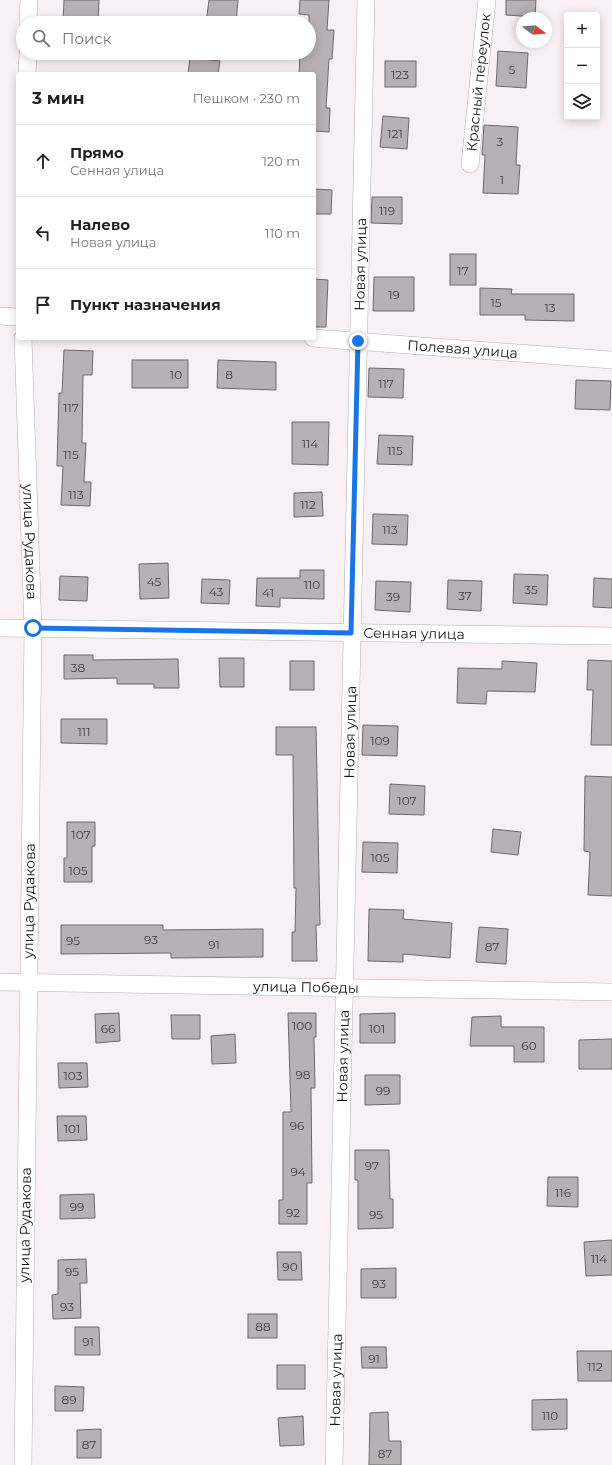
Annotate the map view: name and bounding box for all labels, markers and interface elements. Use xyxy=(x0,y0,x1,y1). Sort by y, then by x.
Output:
north arrow xyxy=(516,12,552,48)
map controls xyxy=(564,12,600,120)
button: + xyxy=(564,12,600,48)
street label: Красный переулок xyxy=(462,13,495,152)
search box xyxy=(16,16,316,60)
icon: search xyxy=(30,27,52,49)
text: Поиск xyxy=(62,29,111,48)
button: − xyxy=(564,48,600,84)
house number: 5 xyxy=(509,62,516,77)
house number: 123 xyxy=(391,67,409,82)
button: layers xyxy=(564,84,600,120)
text: 3 мин xyxy=(32,88,85,108)
text: Пешком · 230 m xyxy=(193,90,300,106)
house number: 121 xyxy=(387,126,403,141)
house number: 3 xyxy=(497,134,504,149)
text: Прямо xyxy=(70,143,124,162)
icon: ahead xyxy=(32,150,54,172)
text: 120 m xyxy=(262,153,300,169)
text: Сенная улица xyxy=(70,162,164,178)
house number: 1 xyxy=(500,172,504,187)
house number: 119 xyxy=(379,203,395,218)
text: Налево xyxy=(70,215,130,234)
street label: Новая улица xyxy=(350,218,370,311)
icon: left xyxy=(32,222,54,244)
text: 110 m xyxy=(265,225,300,241)
text: Новая улица xyxy=(70,234,156,250)
house number: 17 xyxy=(457,263,469,278)
house number: 19 xyxy=(388,287,400,302)
icon: arrive xyxy=(32,294,54,316)
text: Пункт назначения xyxy=(70,295,221,314)
house number: 15 xyxy=(490,295,502,310)
house number: 13 xyxy=(544,300,556,315)
route end xyxy=(349,332,367,350)
street label: Полевая улица xyxy=(407,336,518,362)
house number: 10 xyxy=(170,367,182,382)
house number: 8 xyxy=(225,367,233,382)
house number: 117 xyxy=(378,376,394,391)
house number: 117 xyxy=(63,400,79,415)
house number: 114 xyxy=(302,436,318,451)
house number: 115 xyxy=(387,443,403,458)
house number: 115 xyxy=(63,447,79,462)
street label: улица Рудакова xyxy=(19,483,41,600)
house number: 113 xyxy=(68,487,84,502)
house number: 112 xyxy=(300,497,316,512)
house number: 113 xyxy=(382,522,398,537)
house number: 45 xyxy=(147,574,162,589)
house number: 110 xyxy=(304,577,320,592)
house number: 35 xyxy=(524,582,538,597)
house number: 43 xyxy=(209,584,223,599)
house number: 41 xyxy=(262,585,274,600)
house number: 37 xyxy=(458,588,472,603)
house number: 39 xyxy=(386,589,400,604)
route start xyxy=(24,619,42,637)
street label: Сенная улица xyxy=(363,624,465,643)
house number: 38 xyxy=(71,660,86,675)
street label: Новая улица xyxy=(340,685,360,779)
house number: 111 xyxy=(78,724,91,739)
house number: 109 xyxy=(370,733,390,748)
house number: 107 xyxy=(397,793,417,808)
house number: 107 xyxy=(71,827,91,842)
street label: улица Рудакова xyxy=(19,843,39,960)
house number: 105 xyxy=(370,850,390,865)
house number: 105 xyxy=(68,863,88,878)
house number: 93 xyxy=(144,932,158,947)
house number: 95 xyxy=(66,933,80,948)
house number: 91 xyxy=(208,937,220,952)
house number: 87 xyxy=(485,939,499,954)
street label: улица Победы xyxy=(252,977,359,997)
street label: Новая улица xyxy=(333,1009,353,1103)
house number: 100 xyxy=(292,1018,312,1033)
house number: 66 xyxy=(101,1021,115,1036)
house number: 101 xyxy=(369,1021,385,1036)
house number: 60 xyxy=(521,1038,537,1053)
house number: 98 xyxy=(296,1067,311,1082)
house number: 103 xyxy=(64,1068,83,1083)
house number: 99 xyxy=(376,1083,390,1098)
house number: 96 xyxy=(290,1118,304,1133)
house number: 101 xyxy=(64,1121,80,1136)
house number: 97 xyxy=(365,1158,379,1173)
house number: 94 xyxy=(290,1164,306,1179)
street label: улица Рудакова xyxy=(15,1167,35,1284)
house number: 116 xyxy=(555,1185,571,1200)
house number: 99 xyxy=(70,1199,84,1214)
house number: 92 xyxy=(286,1205,300,1220)
house number: 95 xyxy=(369,1207,383,1222)
house number: 114 xyxy=(591,1251,607,1266)
house number: 90 xyxy=(282,1259,298,1274)
house number: 95 xyxy=(65,1264,79,1279)
house number: 93 xyxy=(372,1276,386,1291)
house number: 93 xyxy=(60,1299,74,1314)
house number: 88 xyxy=(255,1319,271,1334)
street label: Новая улица xyxy=(326,1333,346,1427)
house number: 91 xyxy=(82,1334,94,1349)
house number: 91 xyxy=(368,1351,380,1366)
house number: 112 xyxy=(587,1359,603,1374)
house number: 89 xyxy=(62,1392,76,1407)
house number: 110 xyxy=(542,1408,558,1423)
house number: 87 xyxy=(82,1437,96,1452)
house number: 87 xyxy=(378,1446,392,1461)

